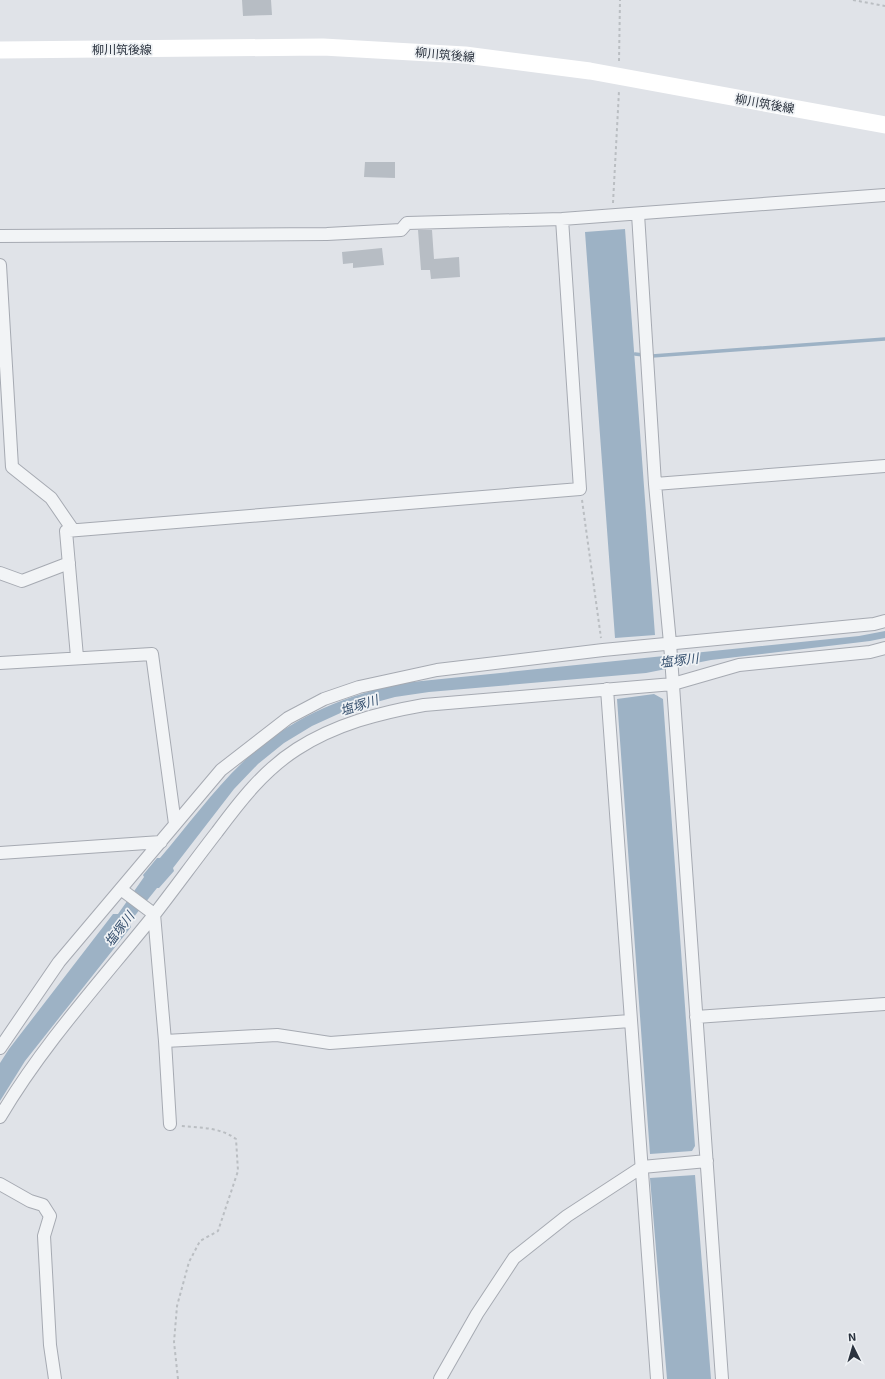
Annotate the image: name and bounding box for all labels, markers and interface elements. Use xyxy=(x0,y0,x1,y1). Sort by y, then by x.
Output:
street label: 柳川筑後線 xyxy=(92,42,152,56)
street label: 柳川筑後線 xyxy=(414,44,476,64)
street label: 柳川筑後線 xyxy=(734,91,796,115)
water label: 塩塚川 xyxy=(659,649,701,670)
water label: 塩塚川 xyxy=(338,691,382,719)
water label: 塩塚川 xyxy=(101,907,138,949)
north arrow xyxy=(833,1327,873,1367)
text: N xyxy=(848,1330,857,1343)

